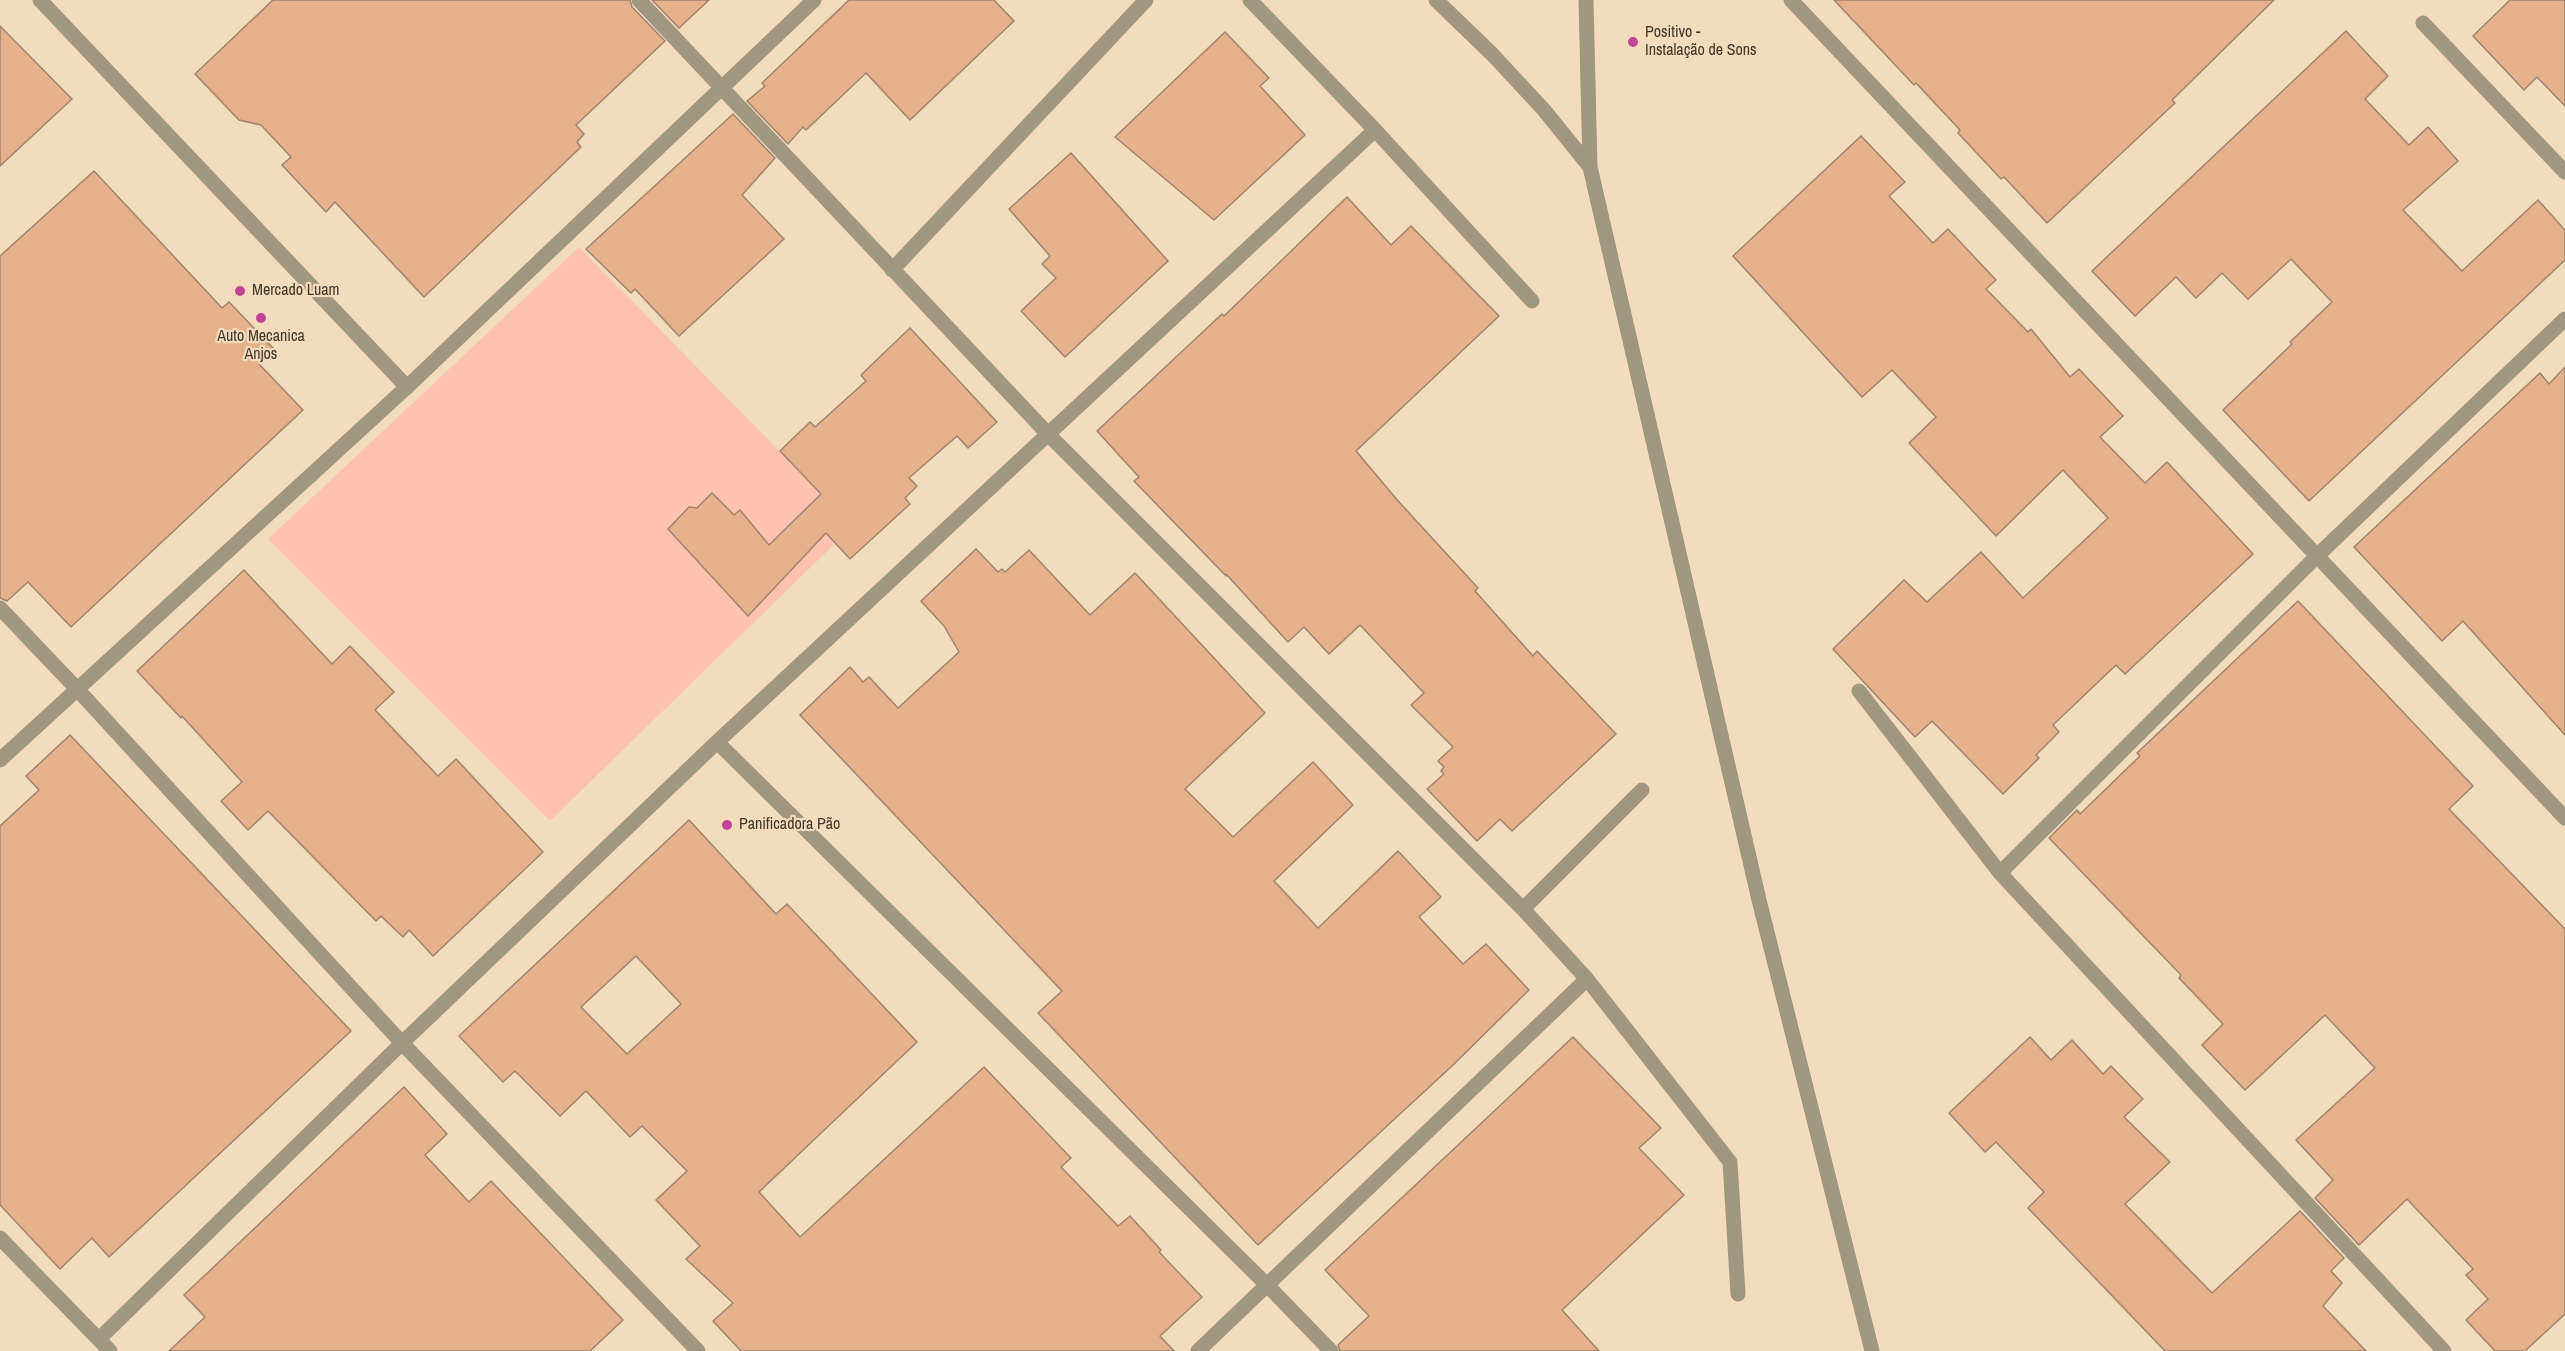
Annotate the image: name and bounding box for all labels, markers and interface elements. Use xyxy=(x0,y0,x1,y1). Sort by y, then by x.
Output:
place label: Positivo - Instalação de Sons xyxy=(1645,23,1757,61)
marker: Positivo - Instalação de Sons xyxy=(1626,35,1640,49)
place label: Mercado Luam xyxy=(252,281,340,301)
marker: Mercado Luam xyxy=(233,284,247,298)
marker: Auto Mecanica Anjos xyxy=(254,311,268,325)
place label: Auto Mecanica Anjos xyxy=(217,327,305,365)
place label: Panificadora Pão xyxy=(739,815,840,835)
marker: Panificadora Pão xyxy=(720,818,734,832)

